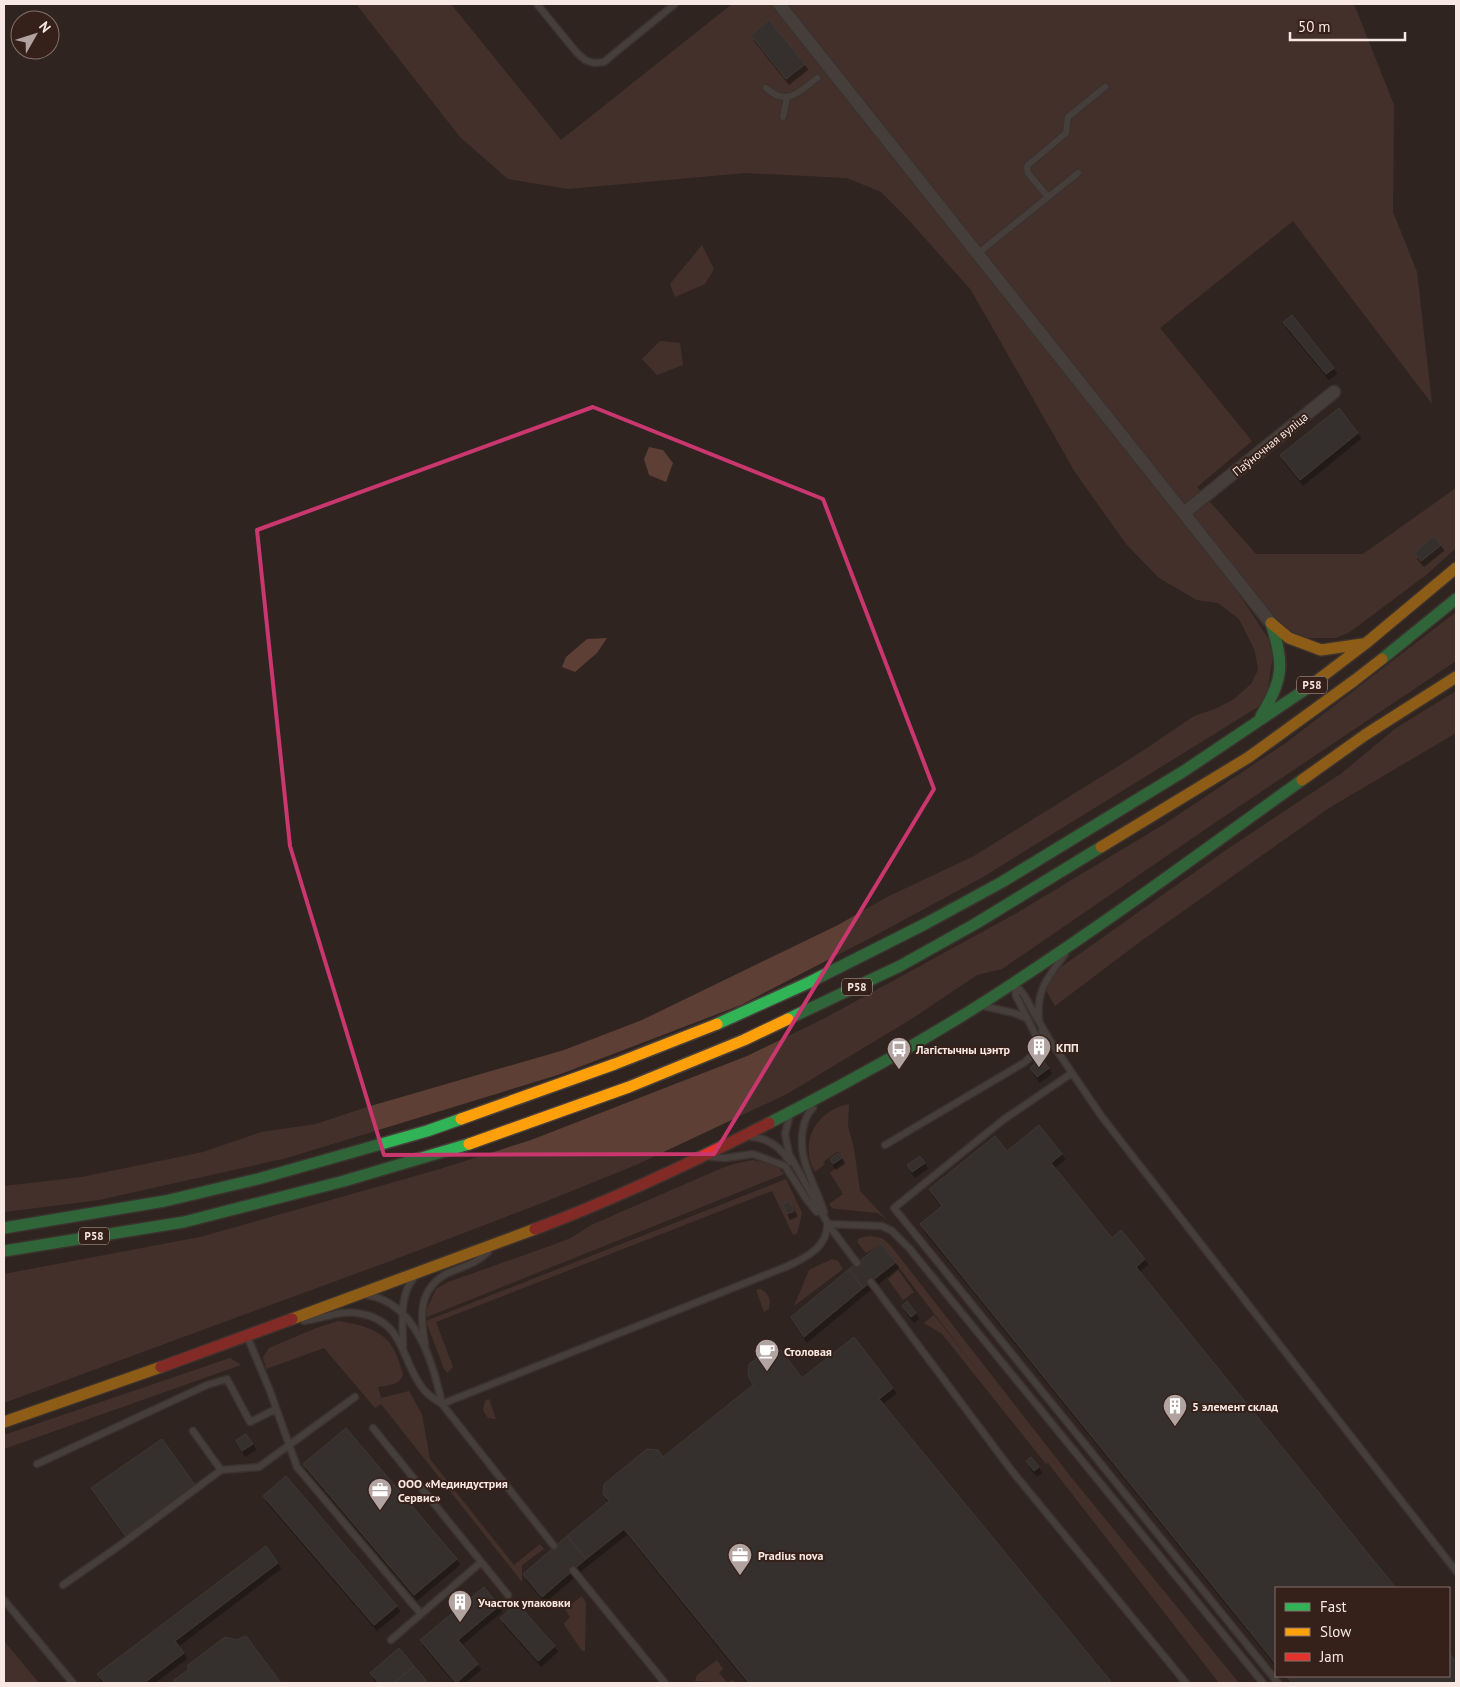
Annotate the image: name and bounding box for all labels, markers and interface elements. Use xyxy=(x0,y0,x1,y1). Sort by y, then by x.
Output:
north arrow xyxy=(10,10,60,60)
scale bar xyxy=(1290,10,1405,42)
text: 50 m xyxy=(1298,17,1331,36)
text: N xyxy=(35,18,55,36)
street label: Паўночная вуліца xyxy=(1229,409,1311,479)
road number: Р58 xyxy=(1297,676,1327,694)
road number: Р58 xyxy=(842,979,872,996)
building icon: КПП xyxy=(1026,1034,1052,1068)
bus stop icon: Лагістычны цэнтр xyxy=(886,1036,912,1070)
place label: КПП xyxy=(1056,1040,1079,1055)
place label: Лагістычны цэнтр xyxy=(915,1042,1010,1057)
road number: Р58 xyxy=(79,1228,109,1244)
cafe icon: Столовая xyxy=(754,1338,780,1372)
place label: Столовая xyxy=(784,1344,832,1359)
building icon: 5 элемент склад xyxy=(1162,1393,1188,1427)
place label: 5 элемент склад xyxy=(1192,1399,1278,1414)
place label: ООО «Мединдустрия Сервис» xyxy=(398,1476,508,1505)
office icon: ООО «Мединдустрия Сервис» xyxy=(367,1477,393,1511)
office icon: Pradius nova xyxy=(727,1542,753,1576)
place label: Pradius nova xyxy=(758,1548,823,1563)
legend xyxy=(1275,1587,1450,1677)
building icon: Участок упаковки xyxy=(447,1589,473,1623)
place label: Участок упаковки xyxy=(477,1595,571,1610)
text: Fast xyxy=(1320,1597,1347,1616)
text: Slow xyxy=(1320,1622,1351,1641)
text: Jam xyxy=(1319,1647,1344,1666)

